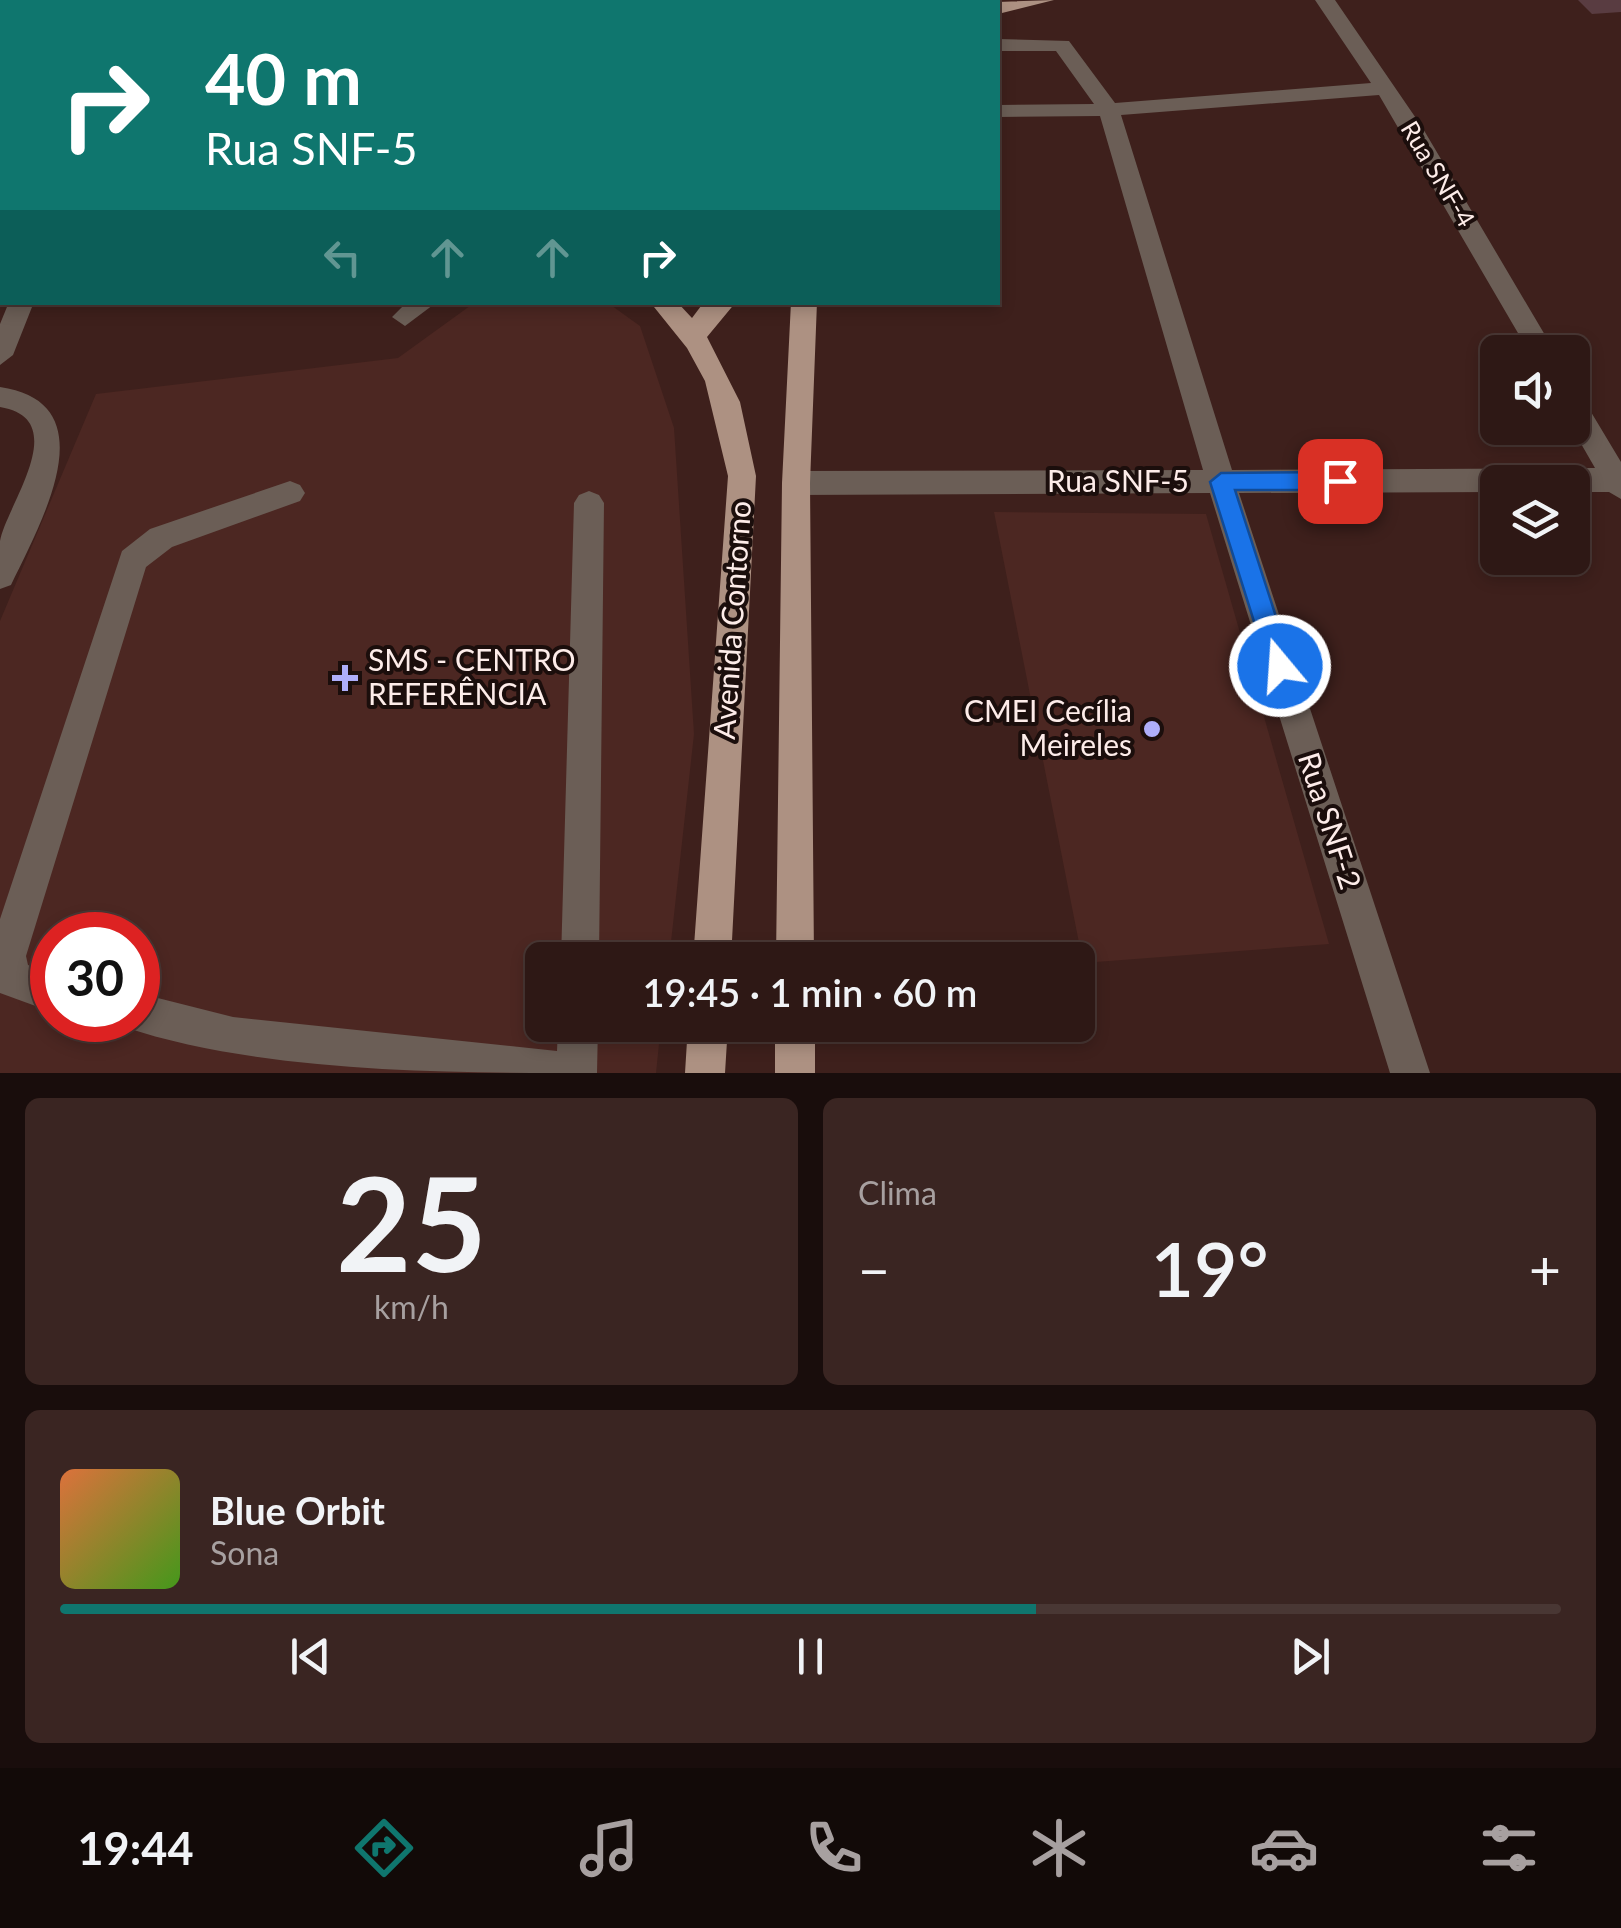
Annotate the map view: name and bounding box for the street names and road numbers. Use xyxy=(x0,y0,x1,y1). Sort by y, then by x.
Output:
street label: Rua SNF-4 xyxy=(1396,115,1482,232)
street label: Rua SNF-5 xyxy=(1047,462,1189,498)
street label: Avenida Contorno xyxy=(705,499,757,740)
street label: Rua SNF-2 xyxy=(1292,747,1370,893)

